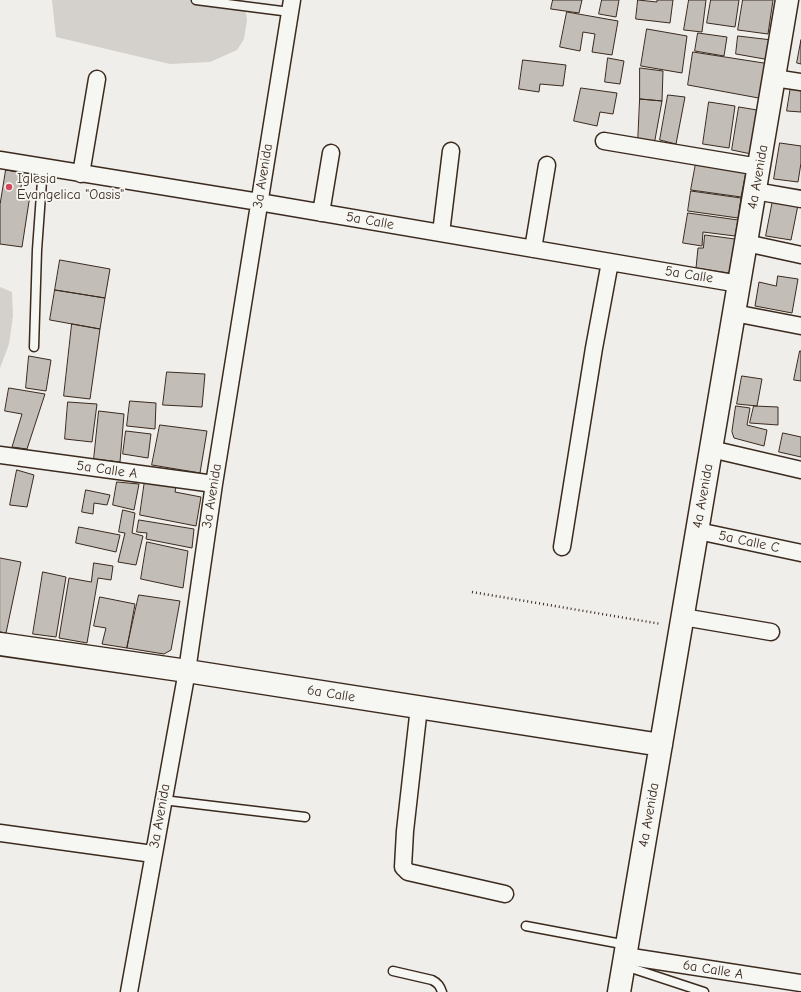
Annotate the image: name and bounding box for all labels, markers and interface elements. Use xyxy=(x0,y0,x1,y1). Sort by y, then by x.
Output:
street label: 3a Avenida xyxy=(250,142,276,210)
street label: 4a Avenida xyxy=(744,144,772,210)
place label: Iglesia Evangelica "Oasis" xyxy=(17,171,124,204)
marker: Iglesia Evangelica "Oasis" xyxy=(4,182,14,192)
street label: 5a Calle xyxy=(345,209,395,233)
street label: 5a Calle xyxy=(664,263,714,287)
street label: 5a Calle A xyxy=(75,457,139,483)
street label: 3a Avenida xyxy=(199,462,225,530)
street label: 4a Avenida xyxy=(689,463,717,529)
street label: 5a Calle C xyxy=(717,527,781,557)
street label: 6a Calle xyxy=(306,682,356,706)
street label: 3a Avenida xyxy=(146,782,174,850)
street label: 4a Avenida xyxy=(635,782,663,848)
street label: 6a Calle A xyxy=(681,957,745,983)

